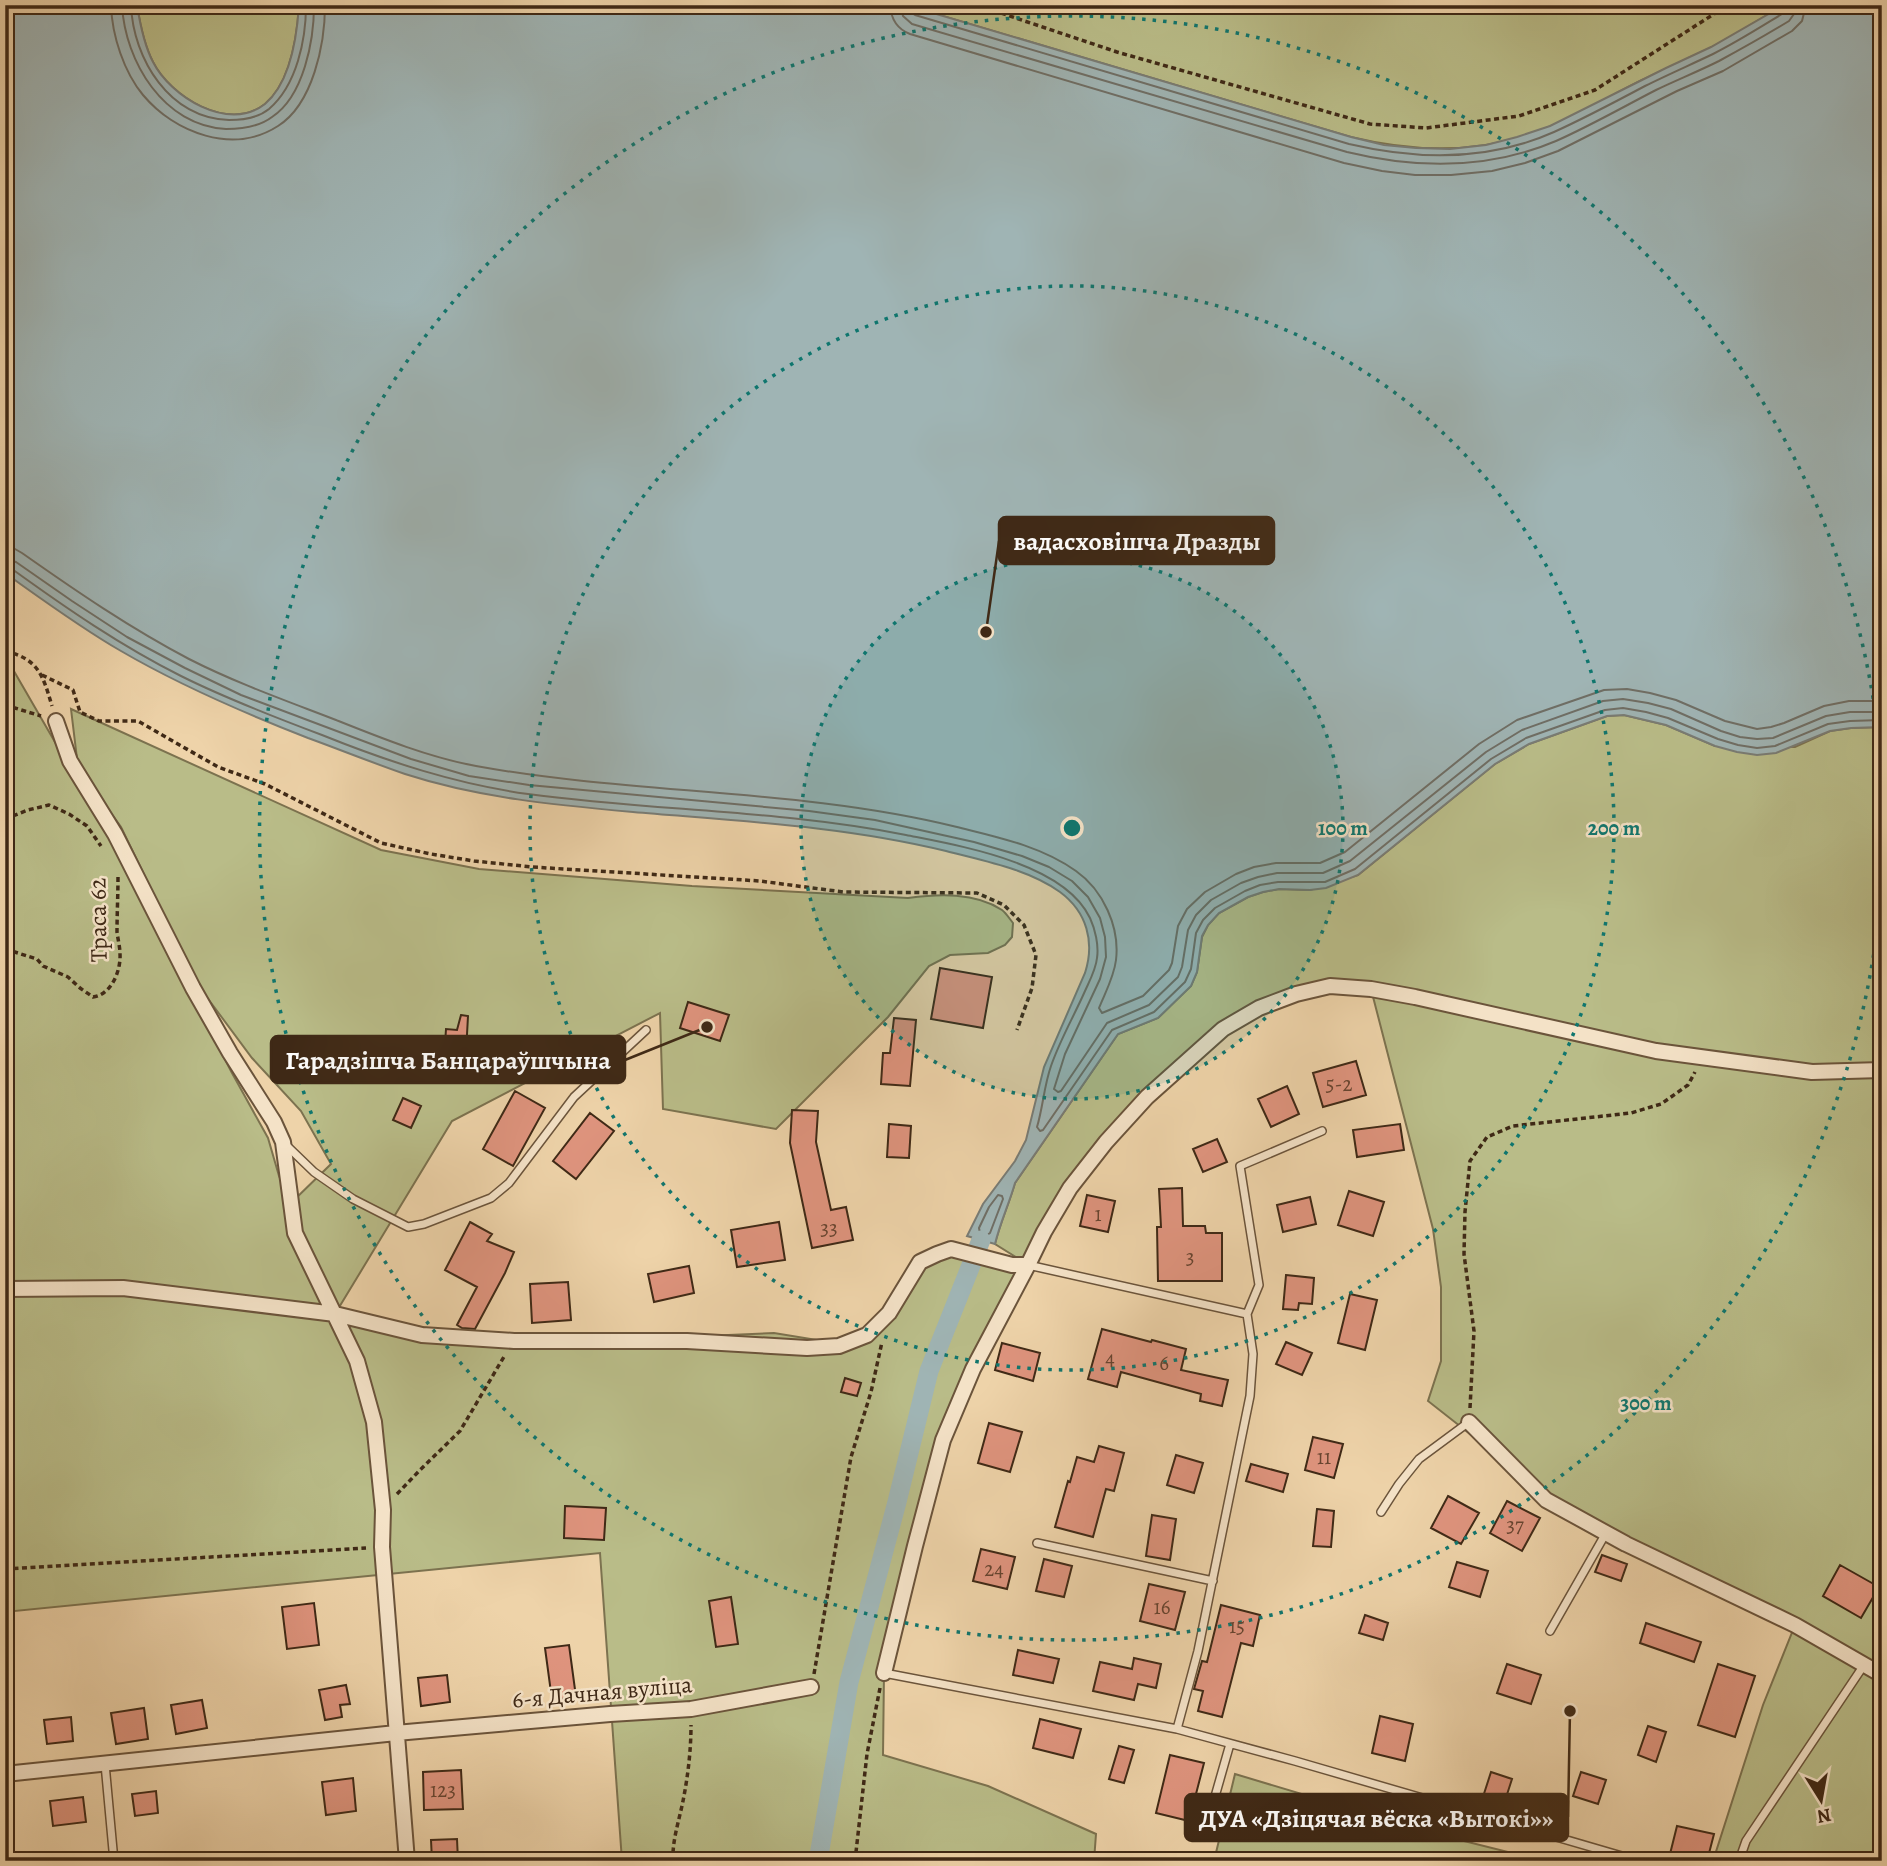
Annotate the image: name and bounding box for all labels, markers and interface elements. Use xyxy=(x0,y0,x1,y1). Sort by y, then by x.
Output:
callout: вадасховішча Дразды xyxy=(999,517,1274,564)
text: вадасховішча Дразды xyxy=(1013,524,1261,559)
text: 100 m xyxy=(1318,814,1368,842)
text: 200 m xyxy=(1588,814,1641,842)
centre of rings xyxy=(1060,816,1084,840)
street label: Траса 62 xyxy=(81,877,115,963)
callout: Гарадзішча Банцараўшчына xyxy=(271,1036,625,1083)
text: Гарадзішча Банцараўшчына xyxy=(285,1043,611,1078)
house number: 5-2 xyxy=(1326,1070,1353,1098)
house number: 1 xyxy=(1094,1200,1102,1228)
house number: 33 xyxy=(820,1214,838,1242)
house number: 3 xyxy=(1186,1243,1194,1271)
house number: 4 xyxy=(1105,1344,1115,1372)
house number: 6 xyxy=(1159,1349,1169,1377)
text: 300 m xyxy=(1620,1389,1672,1417)
house number: 11 xyxy=(1317,1443,1331,1471)
house number: 37 xyxy=(1506,1511,1524,1539)
house number: 24 xyxy=(984,1555,1004,1583)
house number: 16 xyxy=(1154,1593,1171,1621)
house number: 15 xyxy=(1229,1612,1245,1640)
street label: 6-я Дачная вуліца xyxy=(511,1668,693,1716)
north arrow xyxy=(1786,1764,1856,1834)
house number: 123 xyxy=(430,1776,456,1804)
callout: ДУА «Дзіцячая вёска «Вытокі»» xyxy=(1185,1794,1568,1841)
text: ДУА «Дзіцячая вёска «Вытокі»» xyxy=(1199,1801,1554,1836)
text: N xyxy=(1815,1802,1833,1830)

